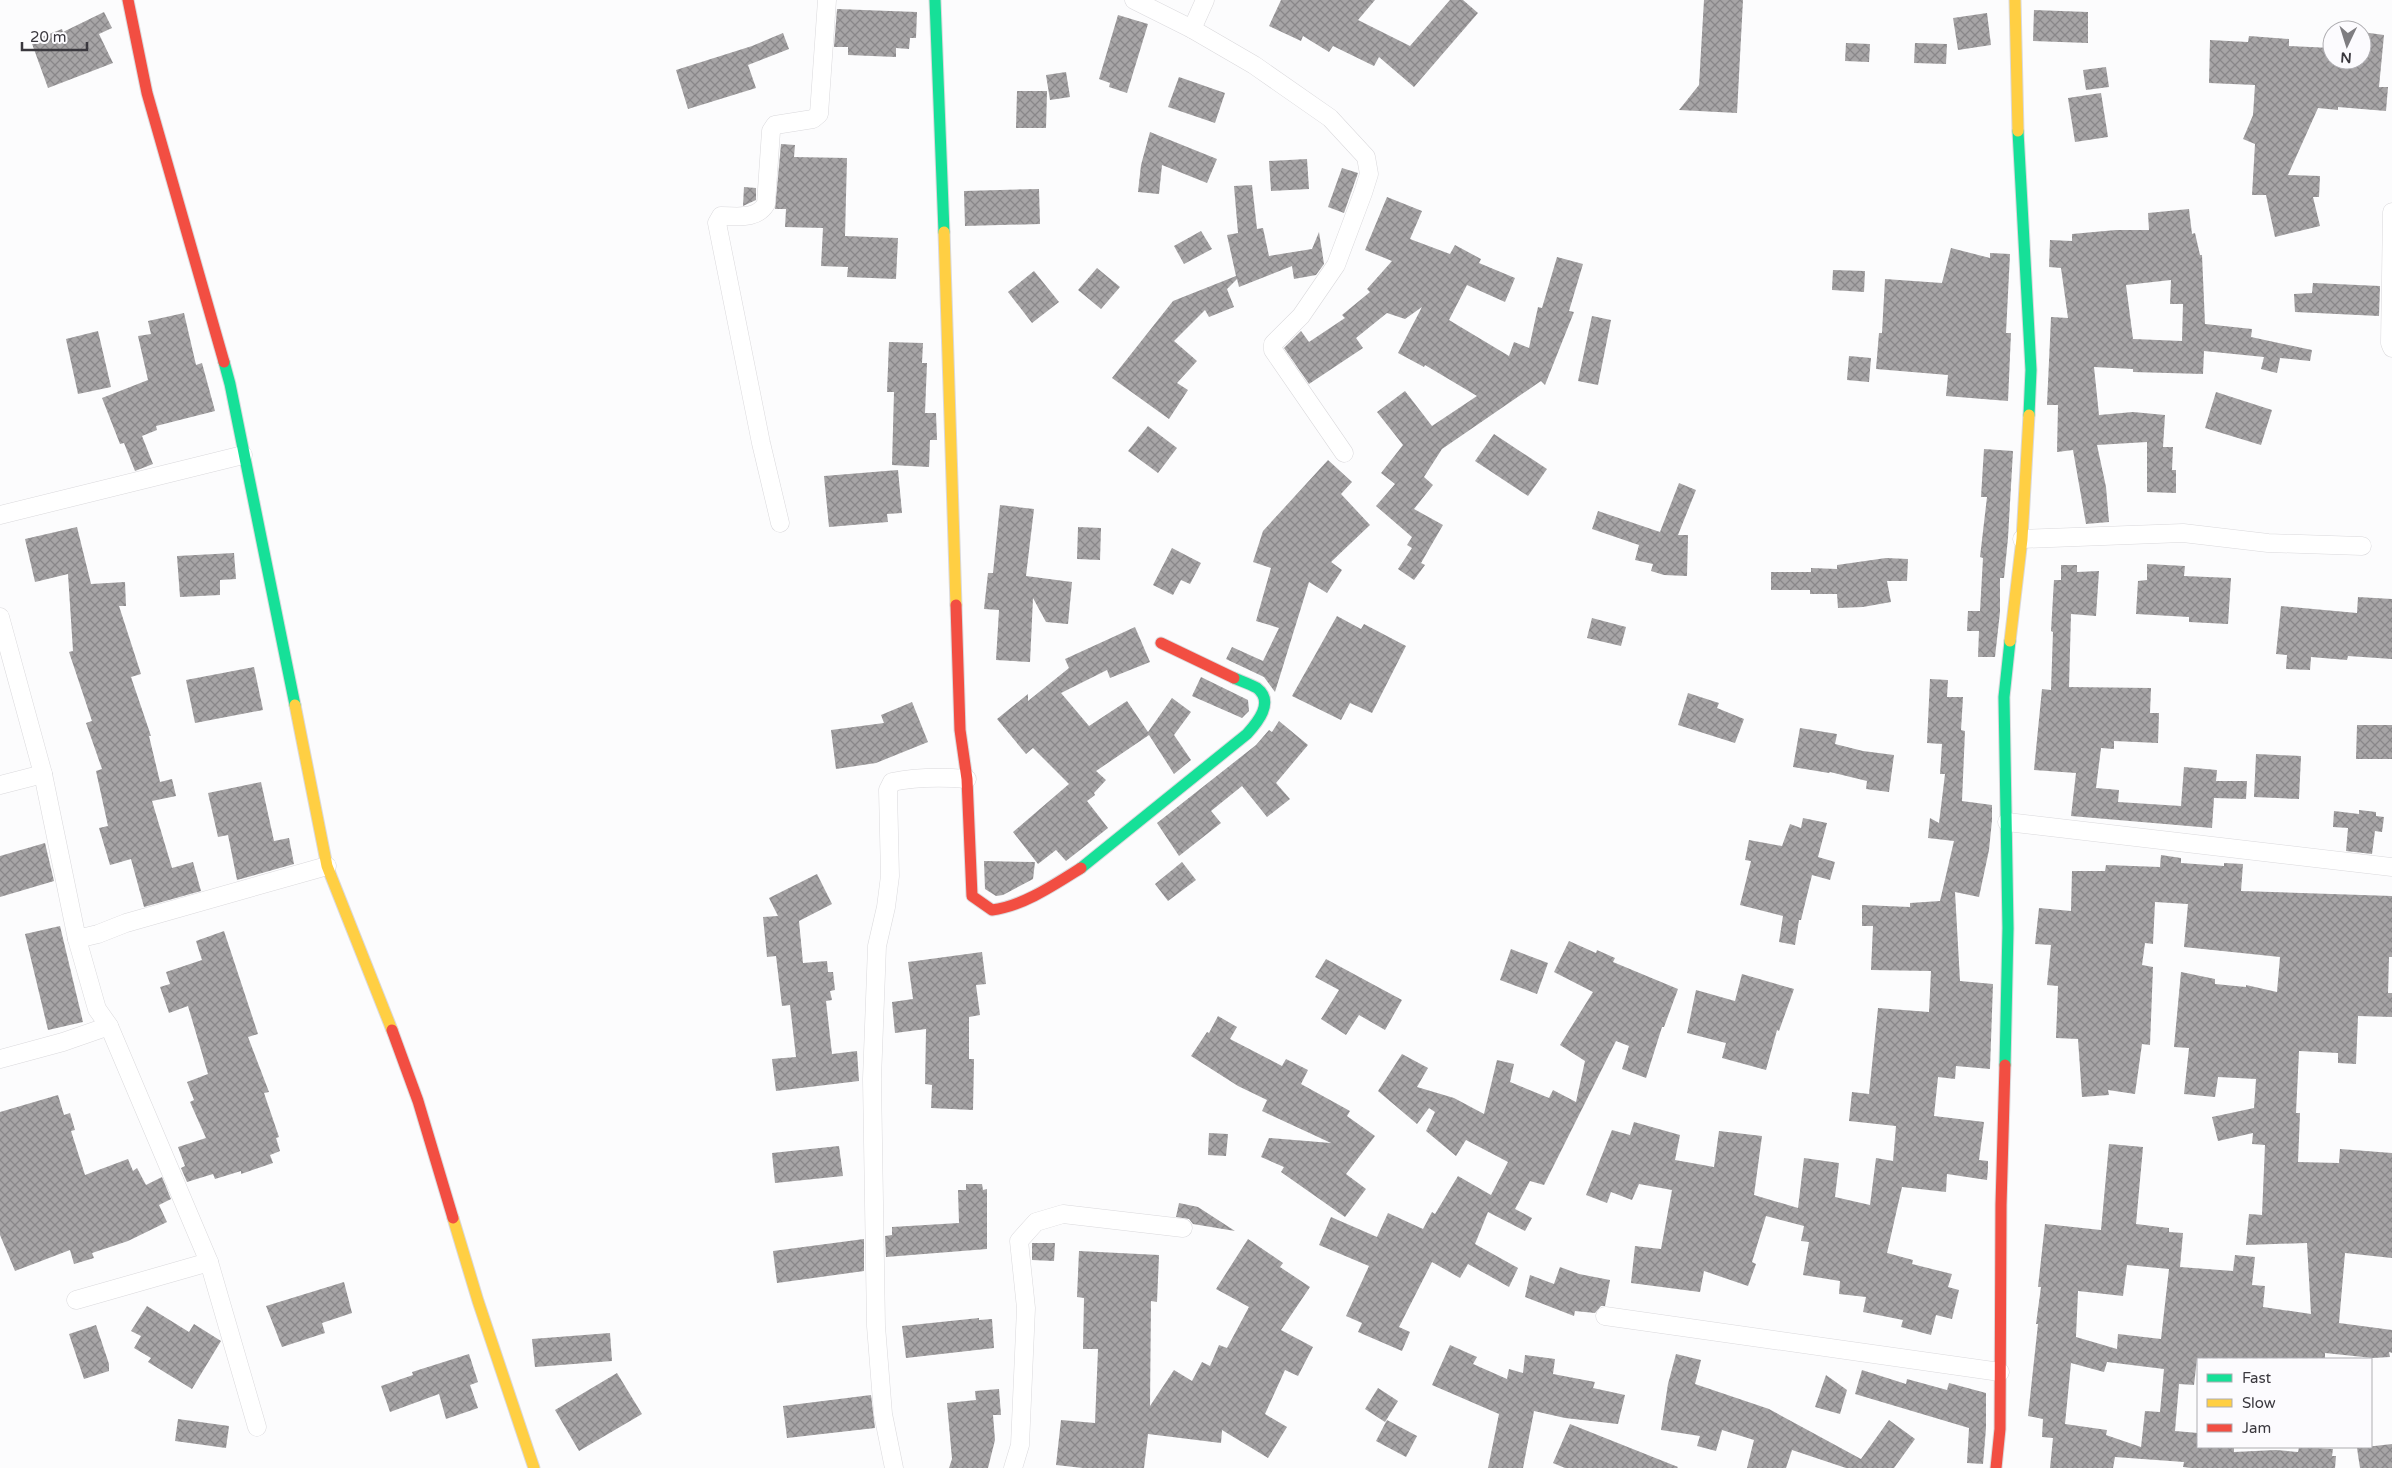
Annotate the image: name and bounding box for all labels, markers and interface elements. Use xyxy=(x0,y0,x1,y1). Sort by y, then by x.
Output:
scale bar xyxy=(22,20,88,52)
north arrow xyxy=(2322,20,2372,70)
text: 20 m xyxy=(30,28,67,46)
text: N xyxy=(2340,49,2352,66)
legend xyxy=(2197,1358,2372,1448)
text: Fast xyxy=(2242,1369,2272,1387)
text: Slow xyxy=(2242,1394,2276,1412)
text: Jam xyxy=(2242,1419,2271,1437)

